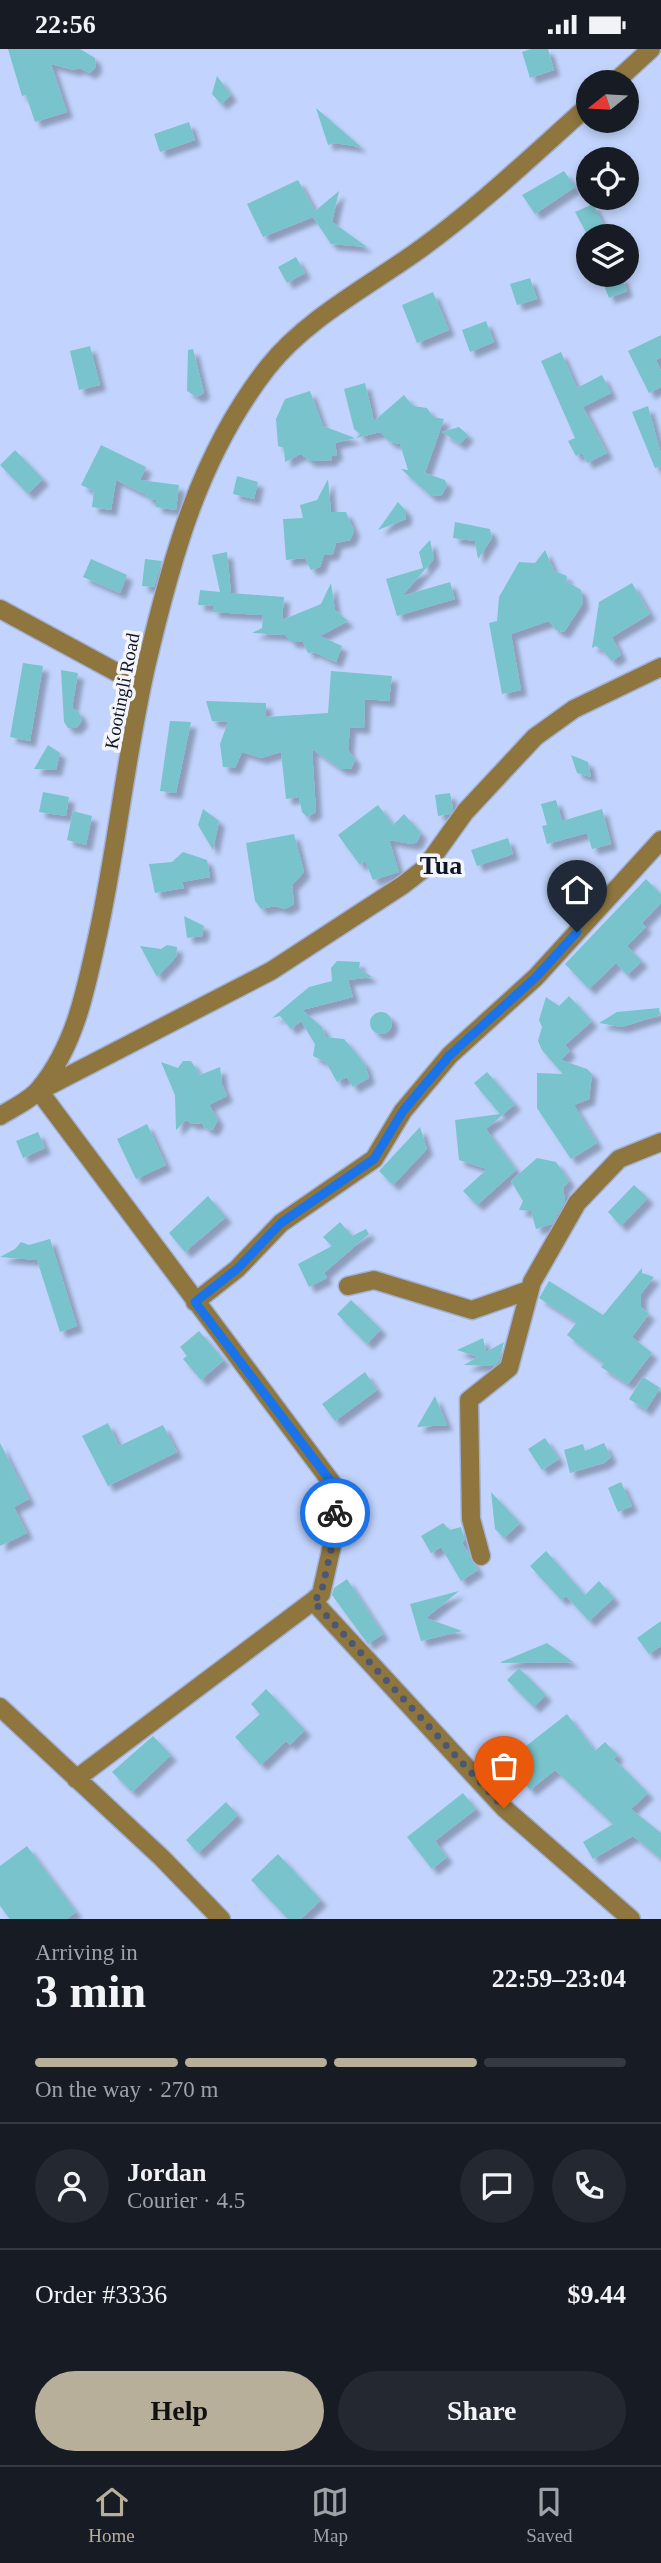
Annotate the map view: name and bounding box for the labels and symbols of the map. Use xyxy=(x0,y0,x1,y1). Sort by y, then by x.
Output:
north arrow xyxy=(576,70,639,133)
street label: Kootingli Road xyxy=(100,631,144,751)
district label: Tua xyxy=(420,851,462,880)
pin xyxy=(547,860,607,932)
courier xyxy=(300,1478,370,1548)
pin xyxy=(474,1736,534,1808)

